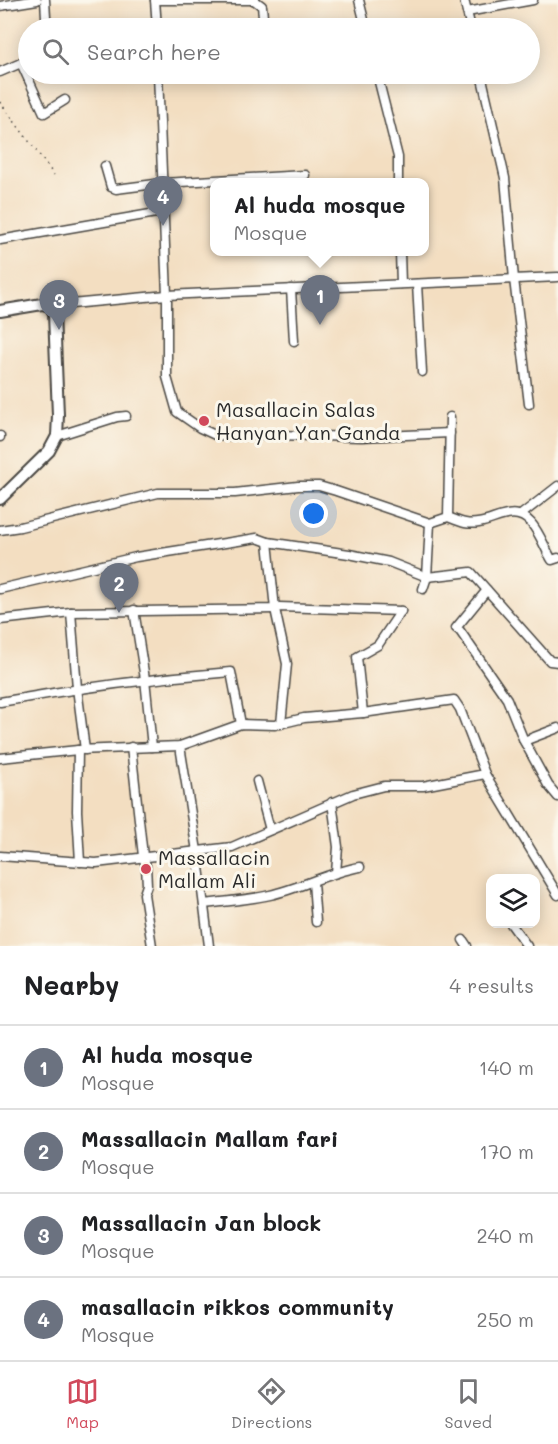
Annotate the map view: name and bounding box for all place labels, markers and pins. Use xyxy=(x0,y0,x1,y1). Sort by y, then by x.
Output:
pin: 4 xyxy=(144,176,182,226)
pin: 1 xyxy=(300,276,340,325)
pin: 3 xyxy=(40,280,78,330)
place label: Masallacin Salas Hanyan Yan Ganda xyxy=(216,396,401,445)
marker: Masallacin Salas Hanyan Yan Ganda xyxy=(197,414,211,428)
pin: 2 xyxy=(100,564,138,613)
place label: Massallacin Mallam Ali xyxy=(158,844,270,893)
marker: Massallacin Mallam Ali xyxy=(139,862,153,876)

